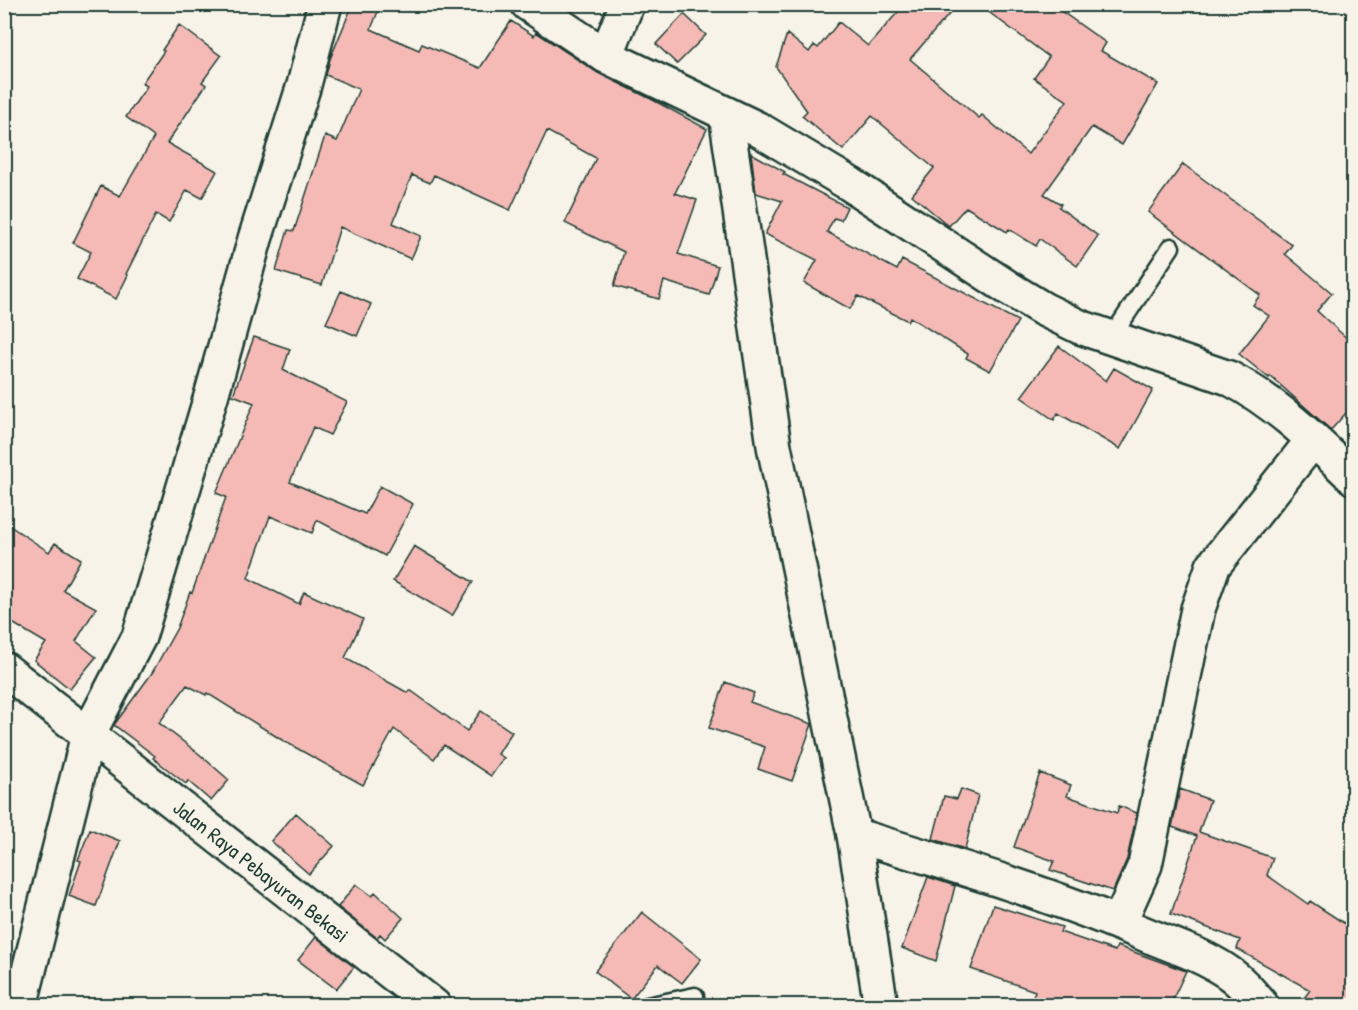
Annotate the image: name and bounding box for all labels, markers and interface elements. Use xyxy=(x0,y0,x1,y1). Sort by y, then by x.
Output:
street label: Jalan Raya Pebayuran Bekasi xyxy=(167,793,355,949)

